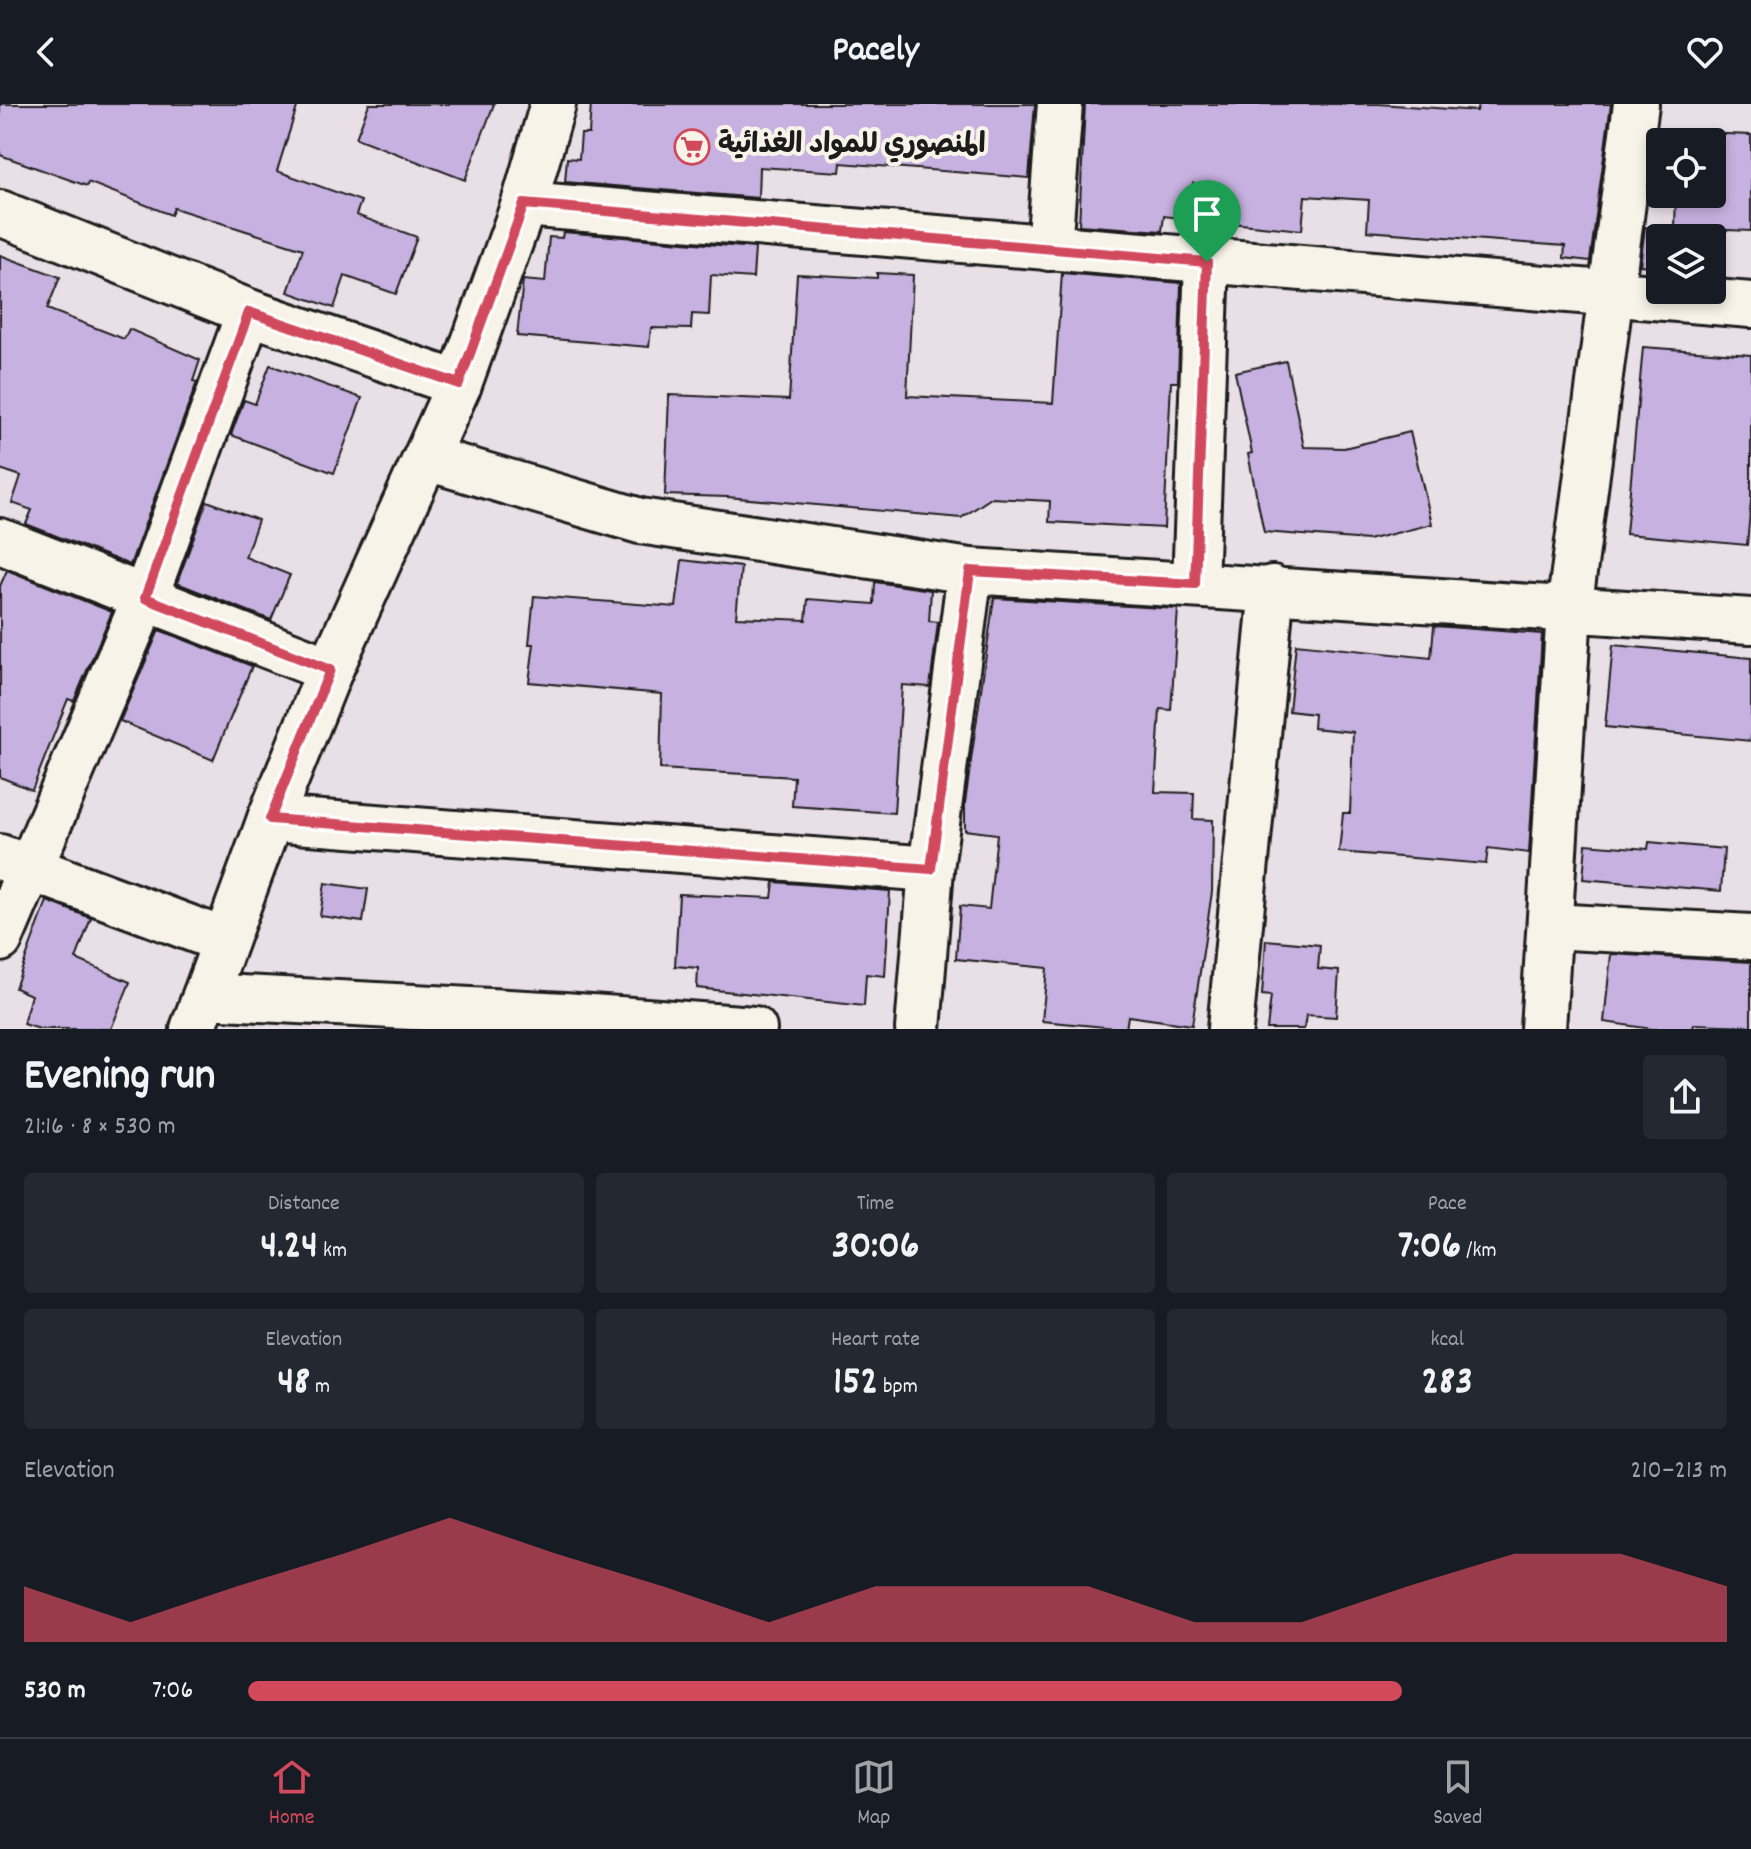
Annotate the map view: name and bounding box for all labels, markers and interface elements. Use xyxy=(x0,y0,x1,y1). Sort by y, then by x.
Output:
text: Pacely xyxy=(832,26,919,78)
icon: back xyxy=(24,30,68,74)
icon: heart xyxy=(1683,30,1727,74)
place label: المنصوري للمواد الغذائية xyxy=(718,127,986,167)
supermarket icon: المنصوري للمواد الغذائية xyxy=(673,128,711,166)
map controls xyxy=(1646,128,1726,304)
button: locate xyxy=(1646,128,1726,208)
pin xyxy=(1173,180,1241,262)
icon: arrive xyxy=(1185,192,1229,236)
button: layers xyxy=(1646,224,1726,304)
text: Evening run xyxy=(24,1047,215,1110)
button: share xyxy=(1643,1055,1727,1139)
text: 21:16 · 8 × 530 m xyxy=(24,1109,176,1146)
text: Distance xyxy=(268,1189,340,1220)
text: Time xyxy=(857,1189,894,1220)
text: Pace xyxy=(1428,1189,1467,1220)
text: 4.24 xyxy=(261,1220,318,1277)
text: 30:06 xyxy=(832,1220,919,1277)
text: 7:06 xyxy=(1398,1220,1461,1277)
text: km xyxy=(318,1236,347,1267)
text: /km xyxy=(1461,1236,1497,1267)
text: Elevation xyxy=(266,1325,342,1356)
text: Heart rate xyxy=(831,1325,920,1356)
text: kcal xyxy=(1430,1325,1464,1356)
text: 48 xyxy=(277,1356,310,1413)
text: 152 xyxy=(833,1356,878,1413)
text: 283 xyxy=(1422,1356,1473,1413)
text: m xyxy=(310,1372,330,1403)
text: bpm xyxy=(878,1372,918,1403)
text: Elevation xyxy=(24,1453,114,1490)
text: 210–213 m xyxy=(1630,1453,1727,1490)
text: 530 m xyxy=(24,1673,86,1710)
text: 7:06 xyxy=(152,1673,193,1710)
tab: Home xyxy=(269,1755,315,1834)
tab: Map xyxy=(852,1755,896,1834)
tab: Saved xyxy=(1433,1755,1482,1834)

